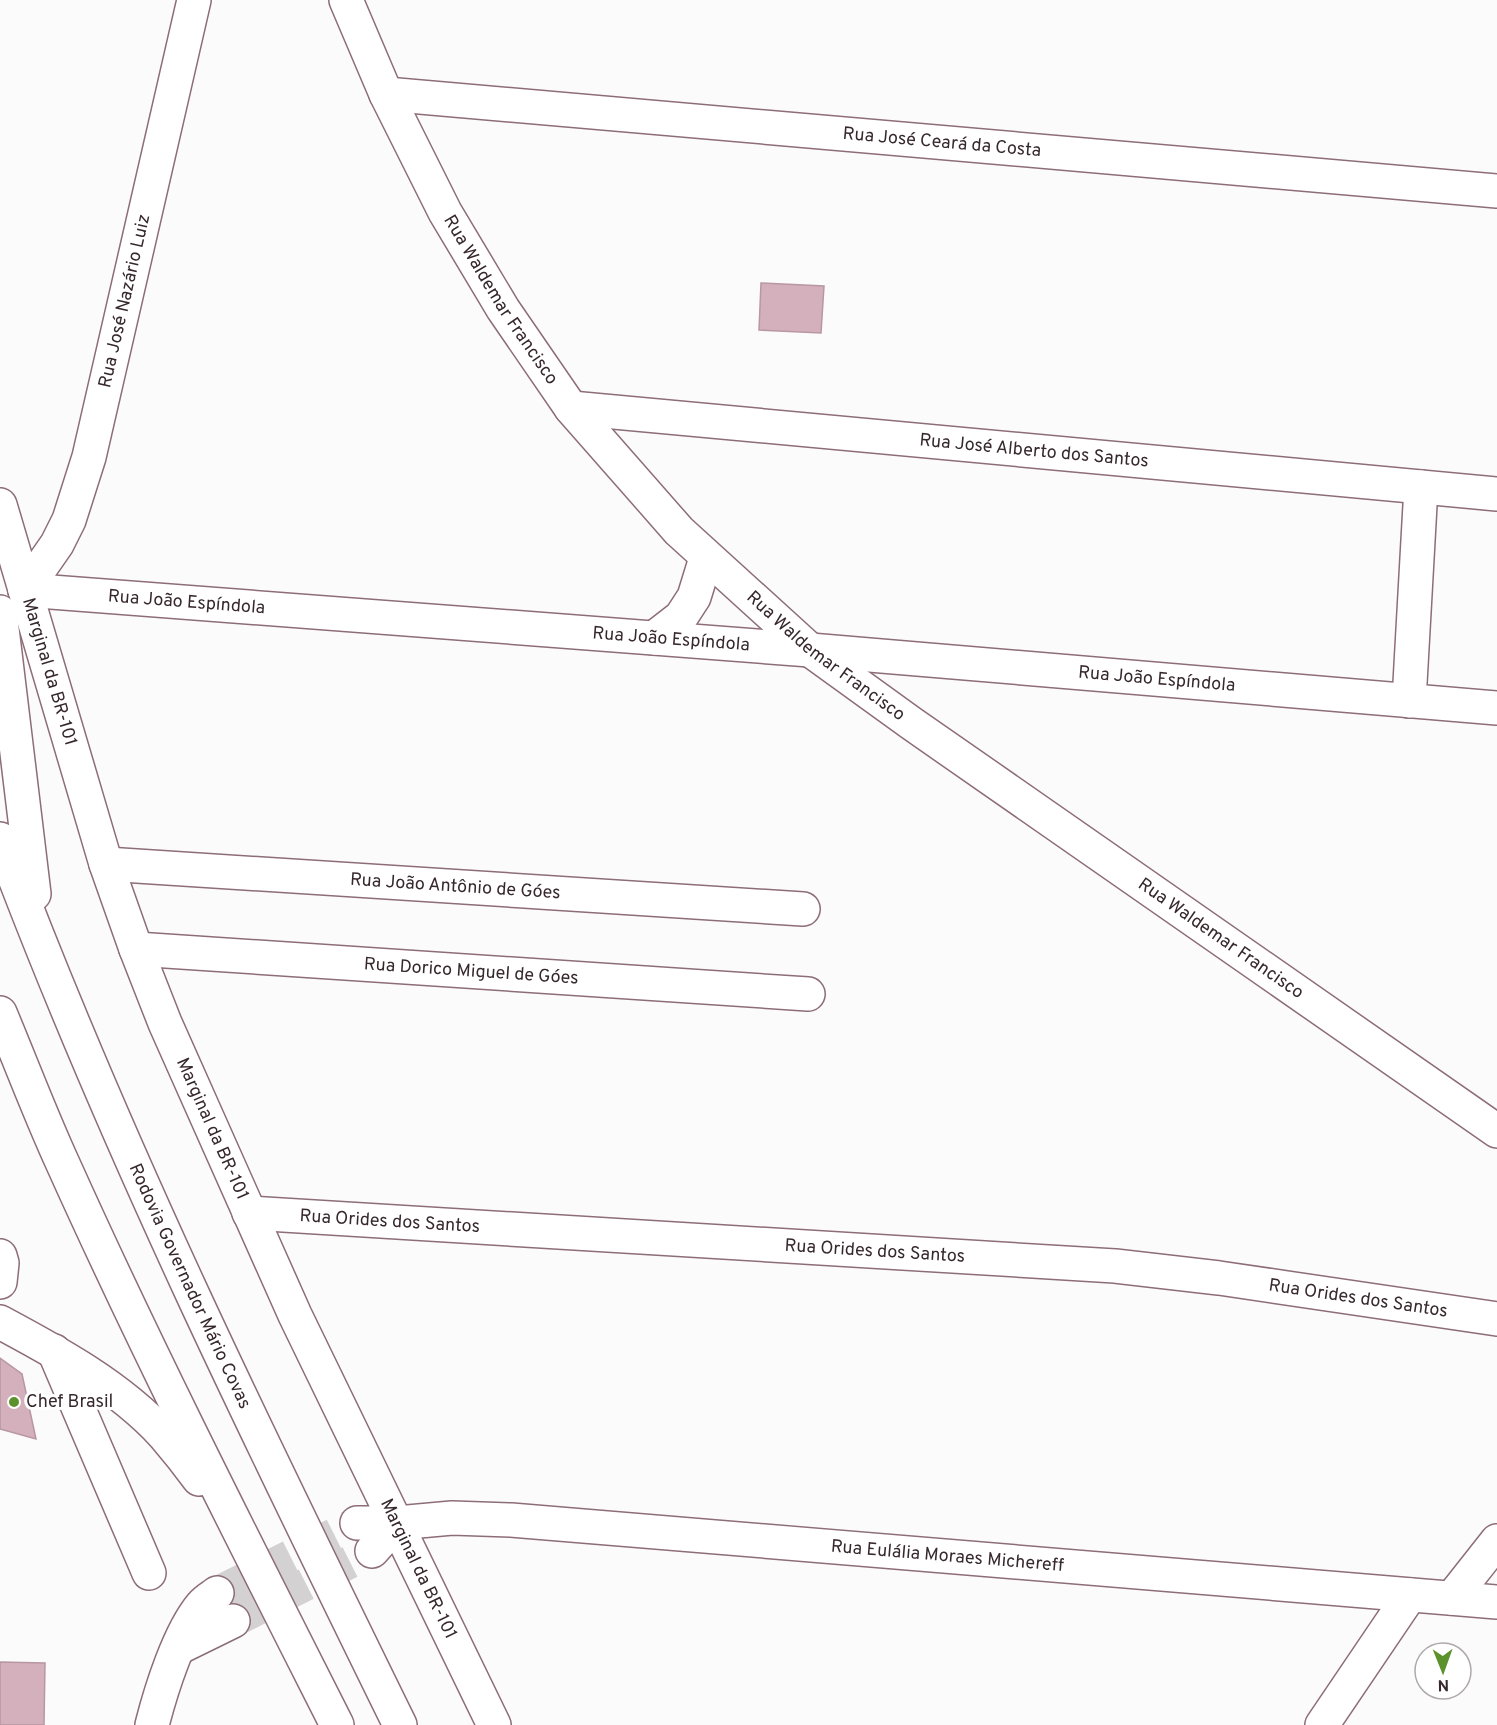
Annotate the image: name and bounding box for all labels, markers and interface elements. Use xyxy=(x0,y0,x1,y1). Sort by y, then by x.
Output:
street label: Rua José Ceará da Costa xyxy=(842,122,1042,163)
street label: Rua Waldemar Francisco xyxy=(438,211,563,389)
street label: Rua José Nazário Luiz xyxy=(94,212,156,390)
street label: Rua José Alberto dos Santos xyxy=(918,429,1150,473)
street label: Rua João Espíndola xyxy=(107,585,266,620)
street label: Rua Waldemar Francisco xyxy=(741,586,910,726)
street label: Marginal da BR-101 xyxy=(17,595,82,749)
street label: Rua João Espíndola xyxy=(592,622,751,657)
street label: Rua João Espíndola xyxy=(1077,661,1236,697)
street label: Rua João Antônio de Góes xyxy=(349,868,561,905)
street label: Rua Waldemar Francisco xyxy=(1133,873,1308,1004)
street label: Rua Dorico Miguel de Góes xyxy=(363,953,579,990)
street label: Marginal da BR-101 xyxy=(171,1054,254,1204)
street label: Rodovia Governador Mário Covas xyxy=(123,1160,256,1413)
street label: Rua Orides dos Santos xyxy=(299,1205,481,1239)
street label: Rua Orides dos Santos xyxy=(784,1234,966,1268)
street label: Rua Orides dos Santos xyxy=(1267,1274,1449,1323)
place label: Chef Brasil xyxy=(26,1391,113,1414)
marker: Chef Brasil xyxy=(7,1395,21,1409)
street label: Marginal da BR-101 xyxy=(375,1495,462,1643)
street label: Rua Eulália Moraes Michereff xyxy=(830,1535,1065,1577)
north arrow xyxy=(1413,1641,1473,1701)
text: N xyxy=(1437,1674,1449,1694)

